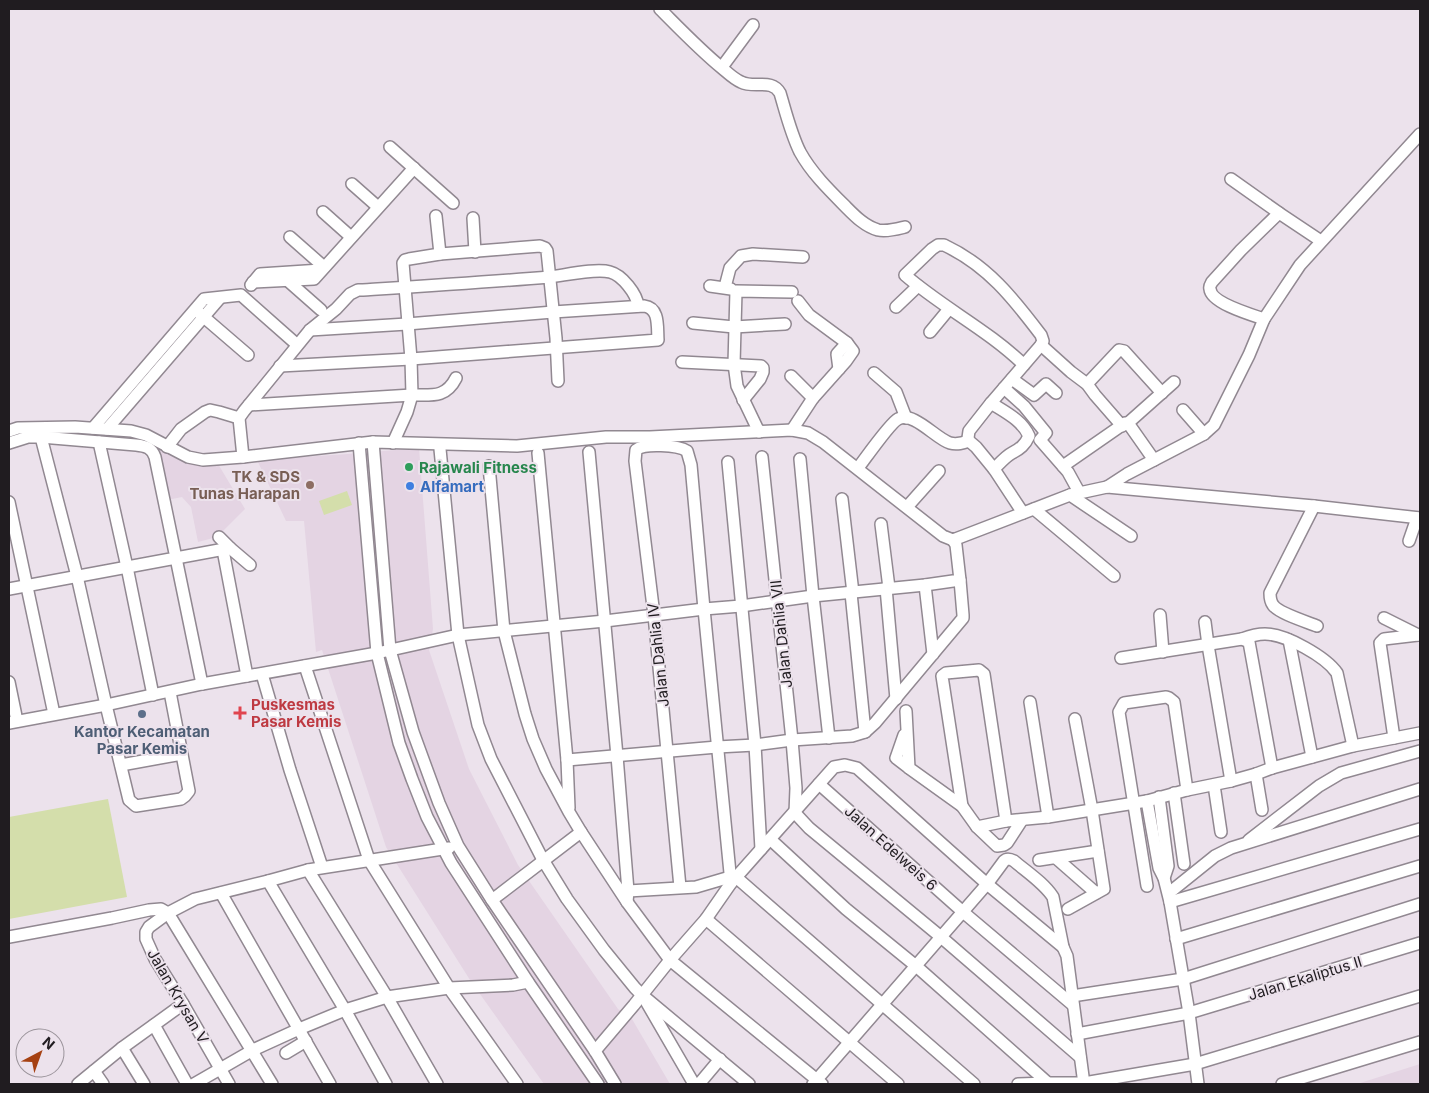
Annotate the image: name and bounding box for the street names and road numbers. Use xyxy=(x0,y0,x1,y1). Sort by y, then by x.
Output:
street label: Jalan Dahlia VII xyxy=(766,579,796,689)
street label: Jalan Dahlia IV xyxy=(643,602,673,708)
street label: Jalan Edelweis 6 xyxy=(841,801,941,895)
street label: Jalan Krysan V xyxy=(143,945,213,1047)
street label: Jalan Ekaliptus II xyxy=(1246,952,1364,1004)

